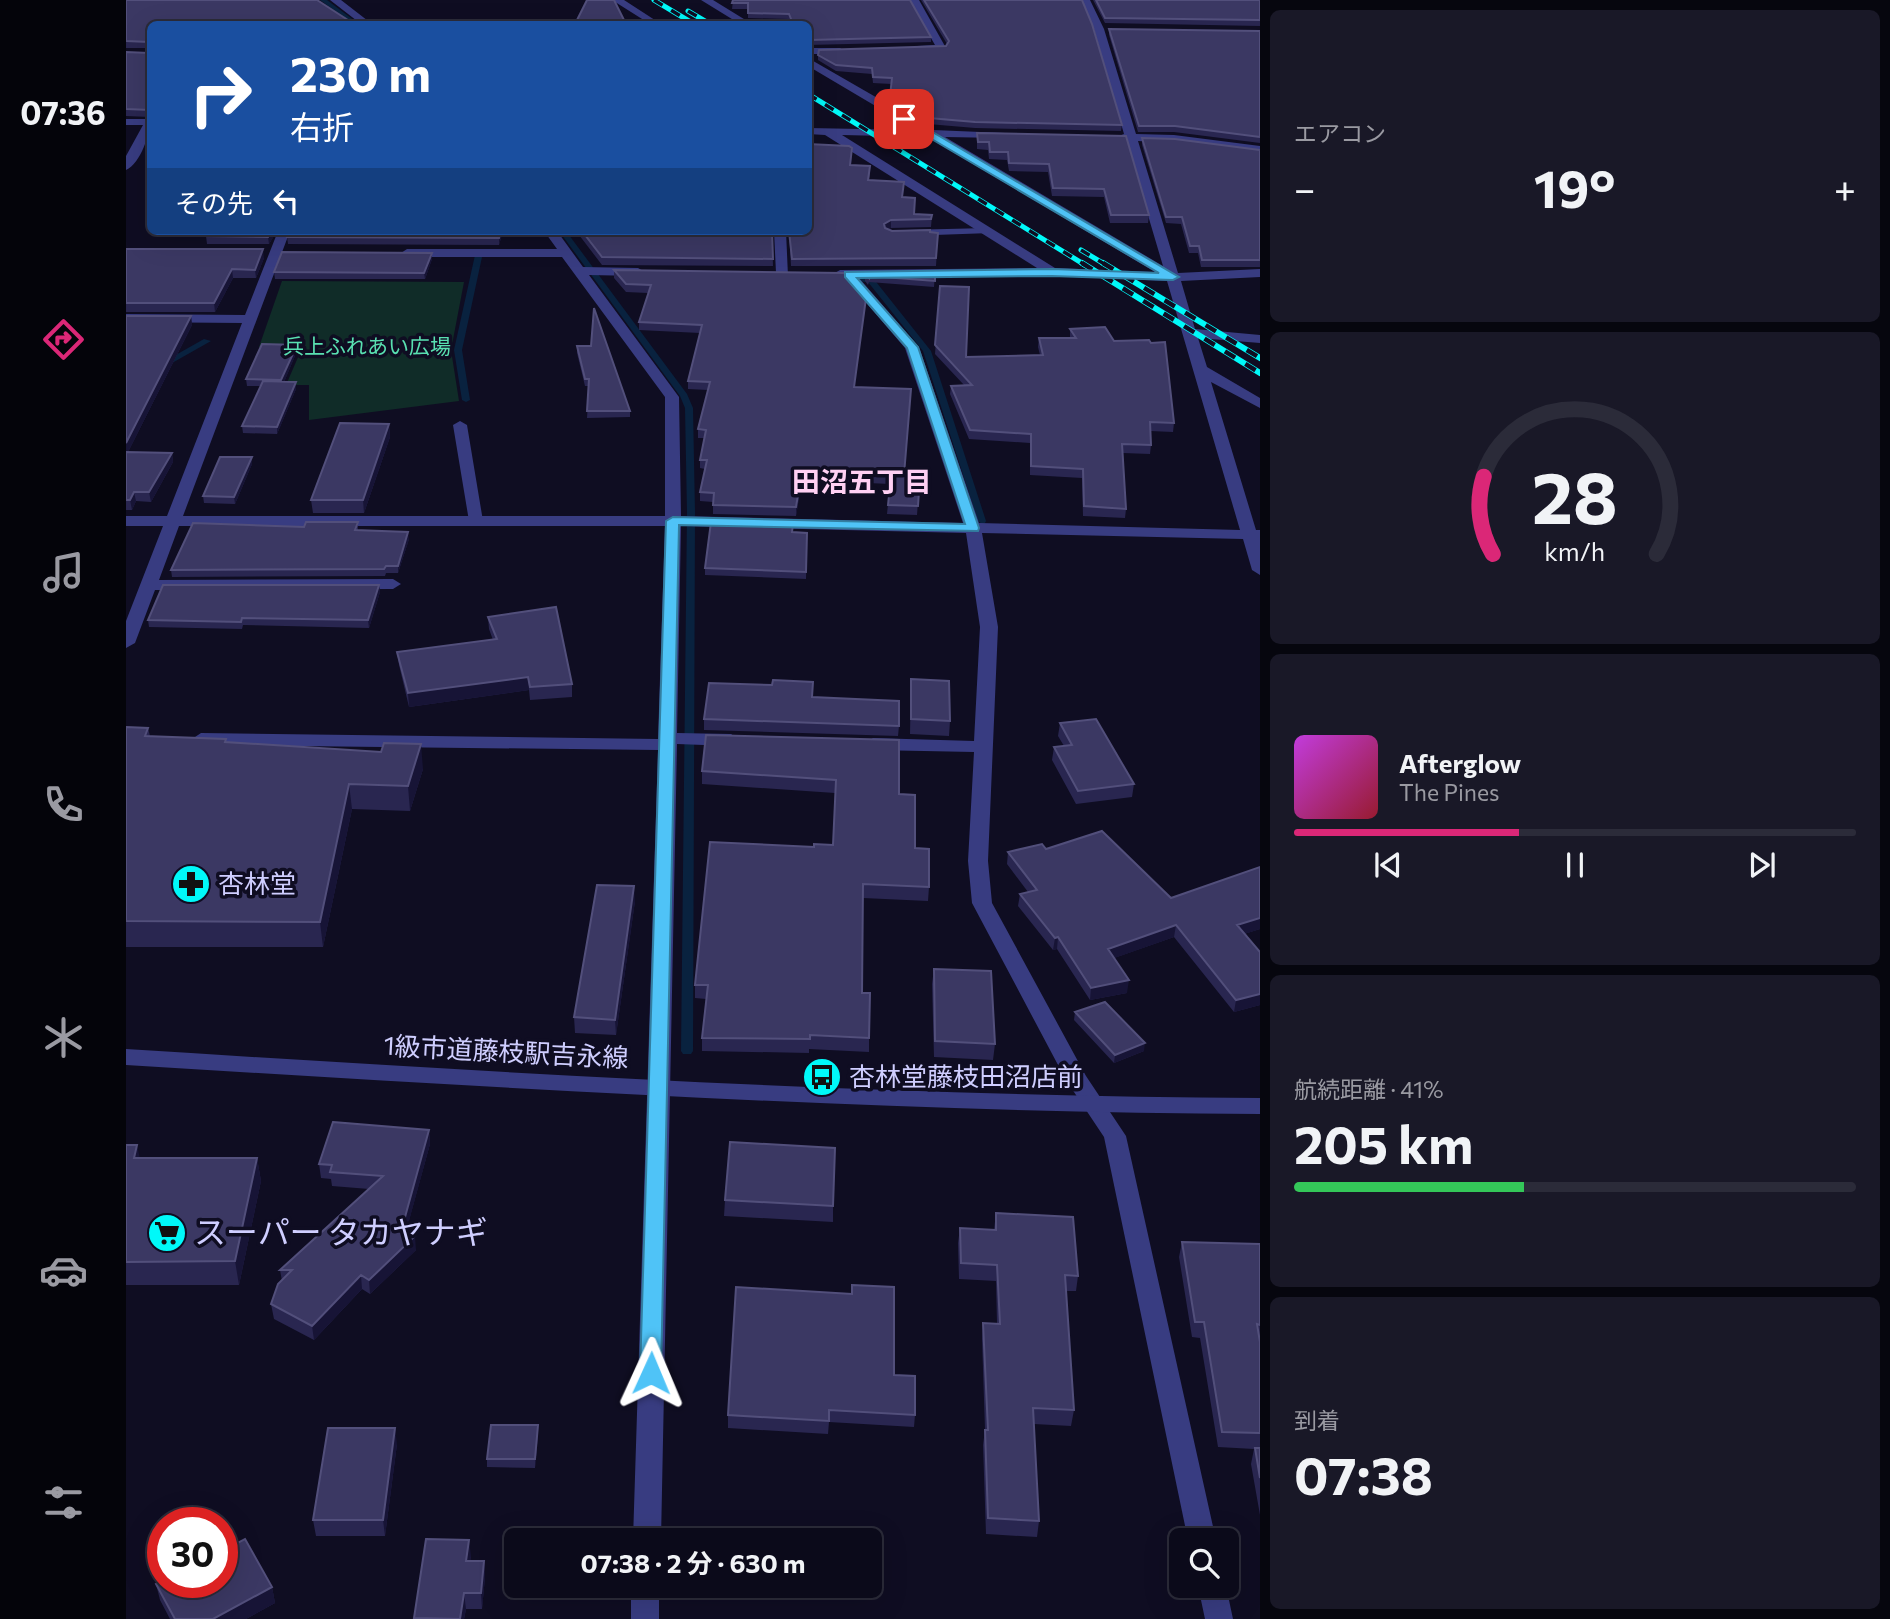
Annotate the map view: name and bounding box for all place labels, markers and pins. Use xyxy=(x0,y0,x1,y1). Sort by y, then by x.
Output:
pin xyxy=(874,89,934,149)
pharmacy icon: 杏林堂 xyxy=(170,863,212,905)
place label: 杏林堂 xyxy=(218,867,296,898)
bus stop icon: 杏林堂藤枝田沼店前 xyxy=(801,1056,843,1098)
place label: 杏林堂藤枝田沼店前 xyxy=(849,1060,1083,1091)
place label: スーパー タカヤナギ xyxy=(194,1211,488,1251)
supermarket icon: スーパー タカヤナギ xyxy=(146,1212,188,1254)

